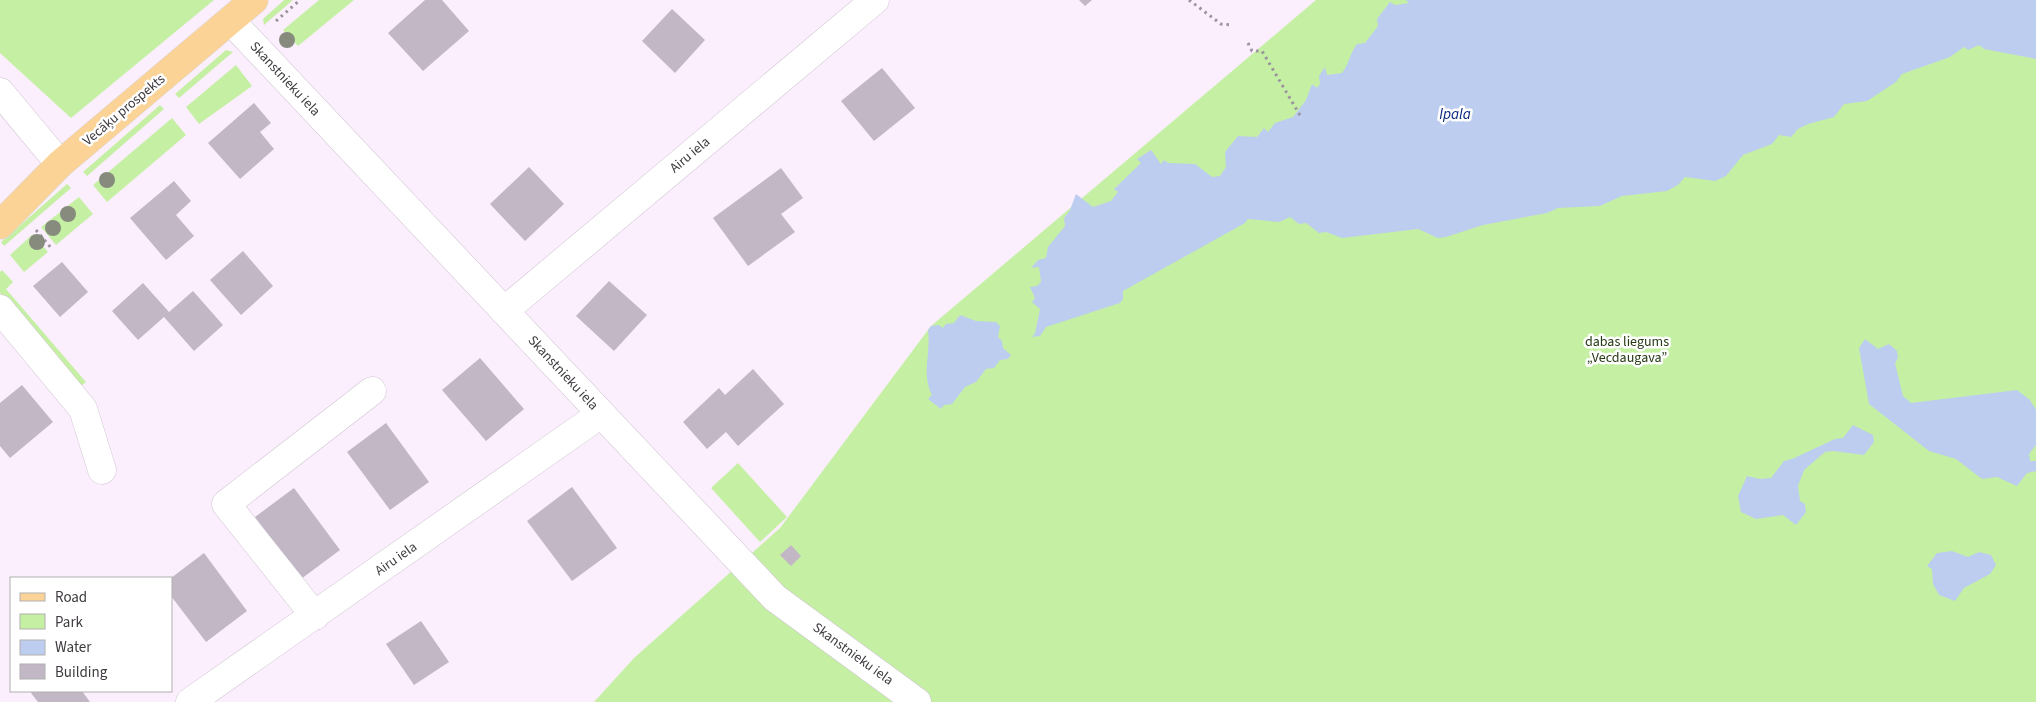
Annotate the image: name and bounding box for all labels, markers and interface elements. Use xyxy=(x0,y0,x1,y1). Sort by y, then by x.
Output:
street label: Skanstnieku iela xyxy=(245,37,325,121)
street label: Vecāķu prospekts xyxy=(78,69,170,150)
water label: Ipala xyxy=(1439,104,1471,125)
street label: Airu iela xyxy=(665,132,715,178)
street label: Skanstnieku iela xyxy=(523,331,603,415)
park label: dabas liegums „Vecdaugava” xyxy=(1585,332,1669,368)
street label: Airu iela xyxy=(371,537,421,581)
legend xyxy=(10,577,172,692)
text: Road xyxy=(55,587,87,608)
text: Park xyxy=(55,612,84,633)
street label: Skanstnieku iela xyxy=(808,618,898,690)
text: Water xyxy=(55,637,92,658)
text: Building xyxy=(55,662,108,683)

